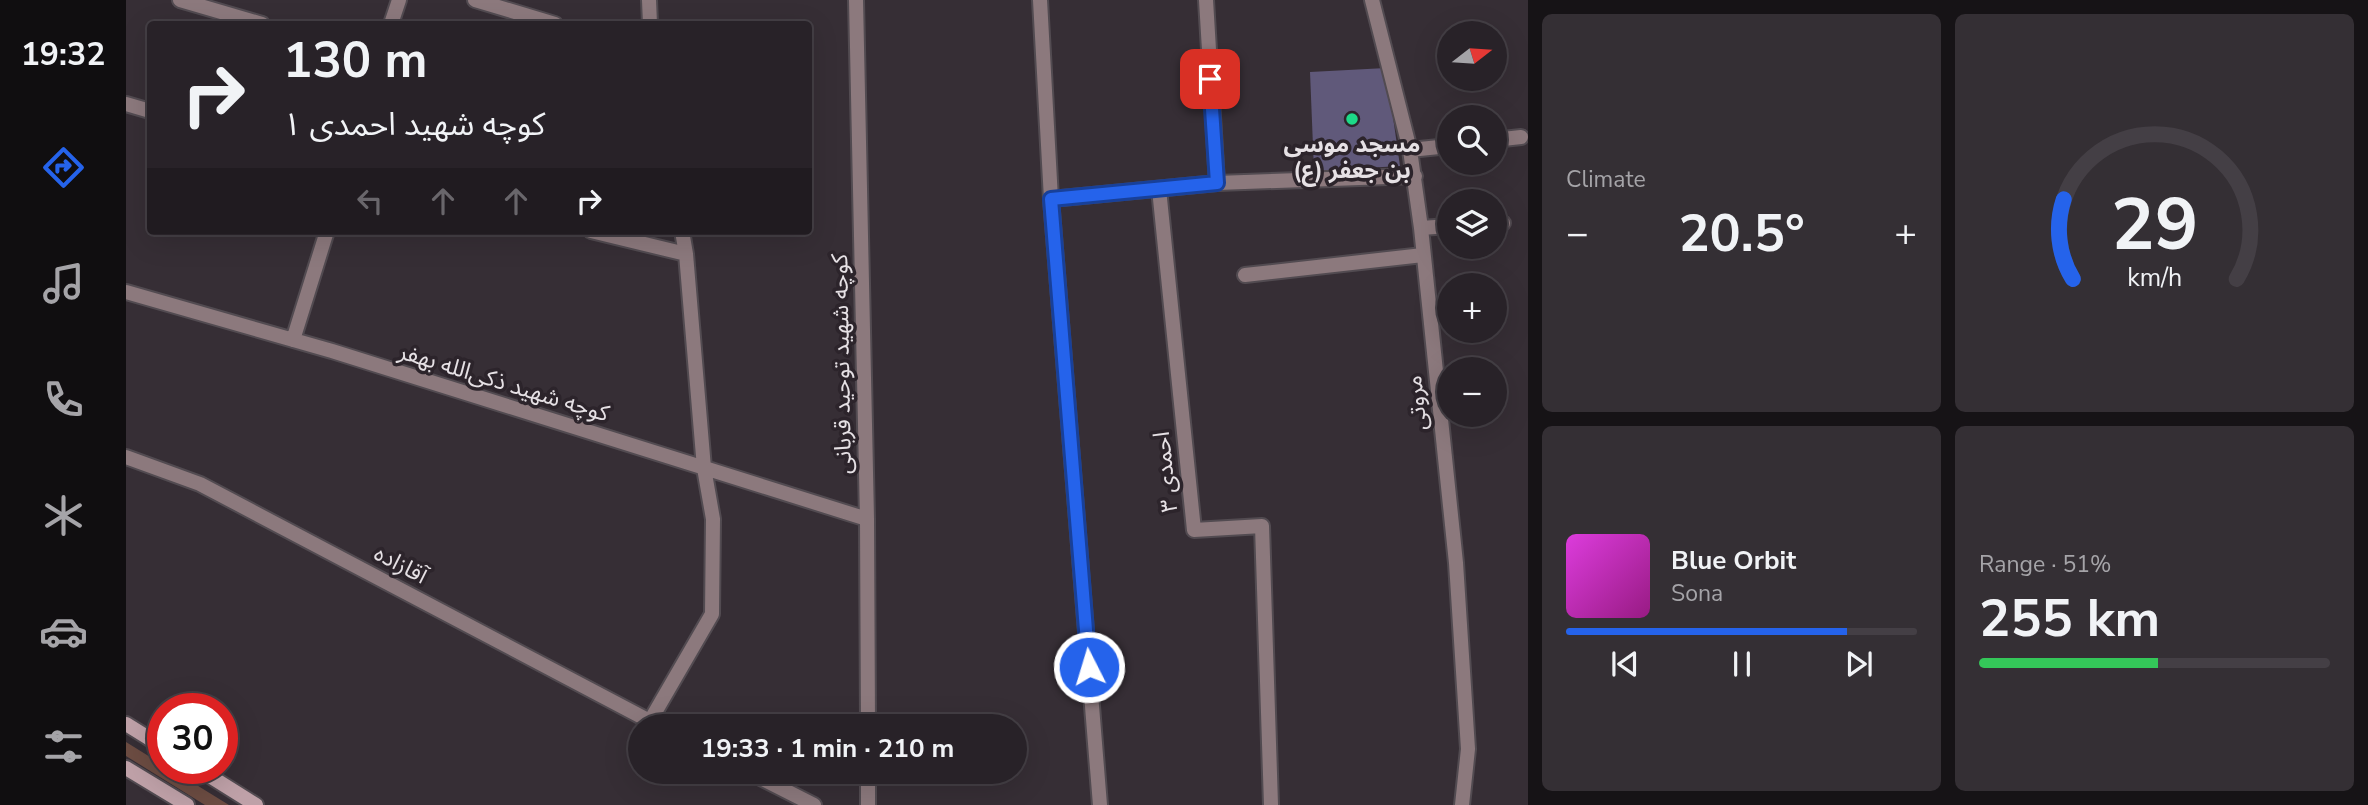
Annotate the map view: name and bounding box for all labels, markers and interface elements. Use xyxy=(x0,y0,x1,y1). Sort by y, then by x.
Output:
north arrow xyxy=(1437,21,1507,91)
map controls xyxy=(1437,21,1507,427)
text: 130 m xyxy=(283,27,427,94)
text: 19:32 xyxy=(21,33,105,76)
icon: right xyxy=(168,49,259,140)
pin xyxy=(1180,49,1240,109)
icon: arrive xyxy=(1191,60,1229,98)
text: کوچه شهید احمدی ۱ xyxy=(283,103,545,146)
button: search xyxy=(1437,105,1507,175)
marker: مسجد موسی بن جعفر (ع) xyxy=(1344,111,1360,127)
place label: مسجد موسی بن جعفر (ع) xyxy=(1284,129,1420,187)
icon: directions xyxy=(39,143,88,192)
text: Climate xyxy=(1566,164,1646,195)
text: 29 xyxy=(2111,175,2198,275)
icon: left xyxy=(351,182,389,220)
icon: ahead xyxy=(424,182,462,220)
icon: ahead xyxy=(497,182,535,220)
icon: right xyxy=(570,182,608,220)
button: layers xyxy=(1437,189,1507,259)
text: 20.5° xyxy=(1678,198,1805,269)
text: − xyxy=(1566,208,1589,259)
text: + xyxy=(1894,208,1917,259)
street label: کوچه شهید توحید قربانی xyxy=(824,253,859,474)
icon: music xyxy=(39,259,88,308)
text: km/h xyxy=(2127,261,2182,295)
button: + xyxy=(1437,273,1507,343)
street label: کوچه شهید ذکی‌الله بهفر xyxy=(394,335,613,429)
button: − xyxy=(1437,357,1507,427)
street label: مروتی xyxy=(1398,374,1435,432)
icon: phone xyxy=(39,375,88,424)
street label: احمدی ۳ xyxy=(1146,430,1185,514)
icon: climate xyxy=(39,491,88,540)
street label: آقازاده xyxy=(369,538,434,592)
text: Blue Orbit xyxy=(1671,543,1796,578)
text: Range · 51% xyxy=(1979,549,2111,580)
text: Sona xyxy=(1671,578,1723,609)
text: 255 km xyxy=(1979,583,2160,654)
icon: car xyxy=(39,607,88,656)
position arrow xyxy=(1052,630,1126,704)
icon: previous xyxy=(1606,645,1644,683)
icon: pause xyxy=(1723,645,1761,683)
icon: next xyxy=(1840,645,1878,683)
speed limit sign: 30 xyxy=(147,693,238,784)
icon: filters xyxy=(39,722,88,771)
text: 19:33 · 1 min · 210 m xyxy=(701,731,954,766)

